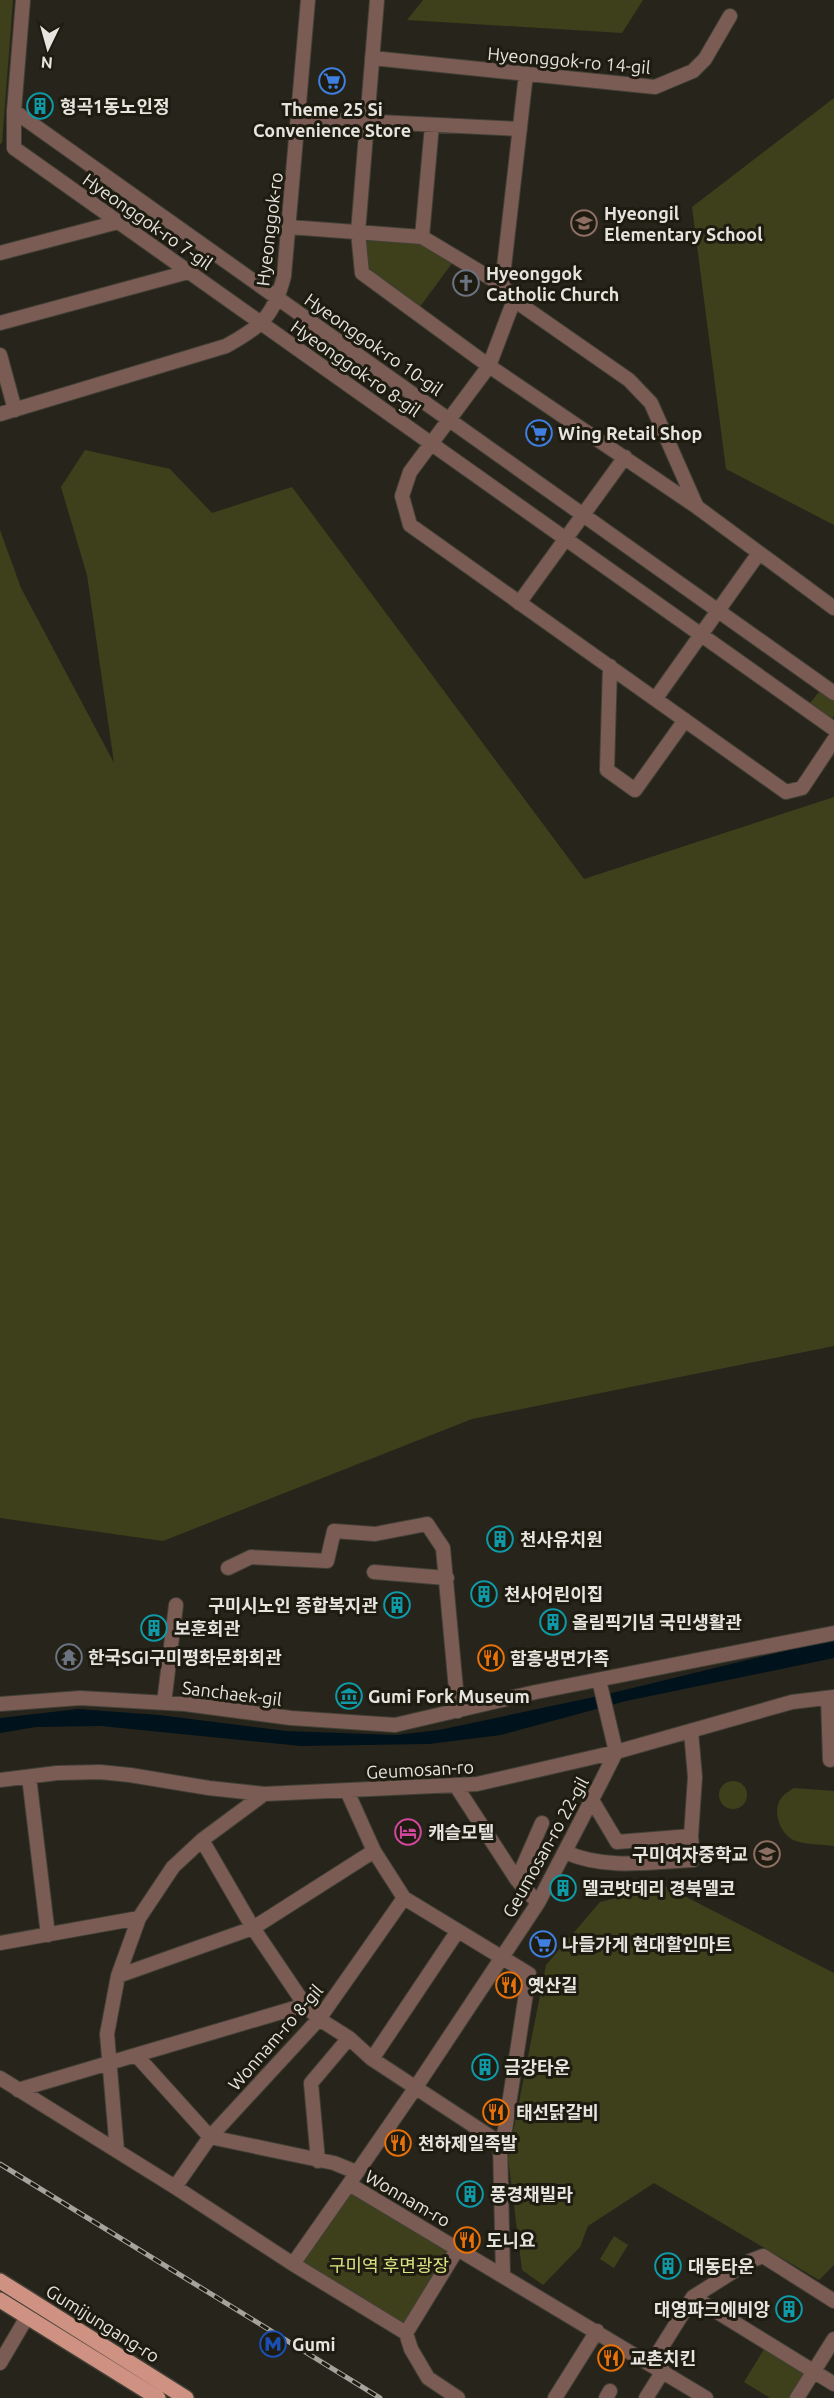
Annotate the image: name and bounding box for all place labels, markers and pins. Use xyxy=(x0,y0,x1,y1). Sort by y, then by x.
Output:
supermarket icon: Theme 25 Si Convenience Store xyxy=(317,66,347,96)
building icon: 형곡1동노인정 xyxy=(25,91,55,121)
place label: 형곡1동노인정 xyxy=(60,96,170,116)
place label: Theme 25 Si Convenience Store xyxy=(253,99,411,140)
place label: Hyeongil Elementary School xyxy=(604,203,763,244)
school or university icon: Hyeongil Elementary School xyxy=(569,208,599,238)
place label: Hyeonggok Catholic Church xyxy=(486,263,619,304)
church icon: Hyeonggok Catholic Church xyxy=(451,268,481,298)
supermarket icon: Wing Retail Shop xyxy=(524,418,554,448)
place label: Wing Retail Shop xyxy=(558,423,702,443)
building icon: 천사유치원 xyxy=(485,1524,515,1554)
place label: 천사유치원 xyxy=(520,1529,603,1549)
building icon: 천사어린이집 xyxy=(469,1579,499,1609)
place label: 천사어린이집 xyxy=(504,1584,603,1604)
building icon: 구미시노인 종합복지관 xyxy=(382,1590,412,1620)
place label: 구미시노인 종합복지관 xyxy=(208,1595,378,1615)
building icon: 올림픽기념 국민생활관 xyxy=(538,1607,568,1637)
place label: 올림픽기념 국민생활관 xyxy=(572,1612,742,1632)
building icon: 보훈회관 xyxy=(139,1613,169,1643)
place label: 보훈회관 xyxy=(174,1618,241,1638)
temple icon: 한국SGI구미평화문화회관 xyxy=(54,1642,84,1672)
restaurant icon: 함흥냉면가족 xyxy=(476,1643,506,1673)
place label: 한국SGI구미평화문화회관 xyxy=(88,1647,282,1667)
place label: 함흥냉면가족 xyxy=(510,1648,609,1668)
museum icon: Gumi Fork Museum xyxy=(334,1681,364,1711)
place label: Gumi Fork Museum xyxy=(368,1686,530,1706)
hotel icon: 캐슬모텔 xyxy=(393,1817,423,1847)
place label: 캐슬모텔 xyxy=(428,1822,494,1842)
school or university icon: 구미여자중학교 xyxy=(752,1839,782,1869)
place label: 구미여자중학교 xyxy=(632,1844,748,1864)
building icon: 델코밧데리 경북델코 xyxy=(548,1873,578,1903)
place label: 델코밧데리 경북델코 xyxy=(582,1878,735,1898)
supermarket icon: 나들가게 현대할인마트 xyxy=(528,1929,558,1959)
place label: 나들가게 현대할인마트 xyxy=(562,1934,732,1954)
restaurant icon: 옛산길 xyxy=(494,1970,524,2000)
place label: 옛산길 xyxy=(528,1975,578,1995)
building icon: 금강타운 xyxy=(470,2052,500,2082)
place label: 금강타운 xyxy=(504,2057,570,2077)
restaurant icon: 태선닭갈비 xyxy=(481,2097,511,2127)
place label: 태선닭갈비 xyxy=(516,2102,599,2122)
restaurant icon: 천하제일족발 xyxy=(383,2128,413,2158)
place label: 천하제일족발 xyxy=(418,2133,518,2153)
building icon: 풍경채빌라 xyxy=(455,2179,485,2209)
place label: 풍경채빌라 xyxy=(490,2184,573,2204)
restaurant icon: 도니요 xyxy=(452,2225,482,2255)
place label: 도니요 xyxy=(486,2230,536,2250)
building icon: 대동타운 xyxy=(653,2251,683,2281)
place label: 대동타운 xyxy=(688,2256,754,2276)
building icon: 대영파크에비앙 xyxy=(774,2294,804,2324)
place label: 대영파크에비앙 xyxy=(654,2299,770,2319)
metro station icon: Gumi xyxy=(258,2329,288,2359)
place label: Gumi xyxy=(292,2334,336,2354)
restaurant icon: 교촌치킨 xyxy=(596,2343,626,2373)
place label: 교촌치킨 xyxy=(630,2348,696,2368)

